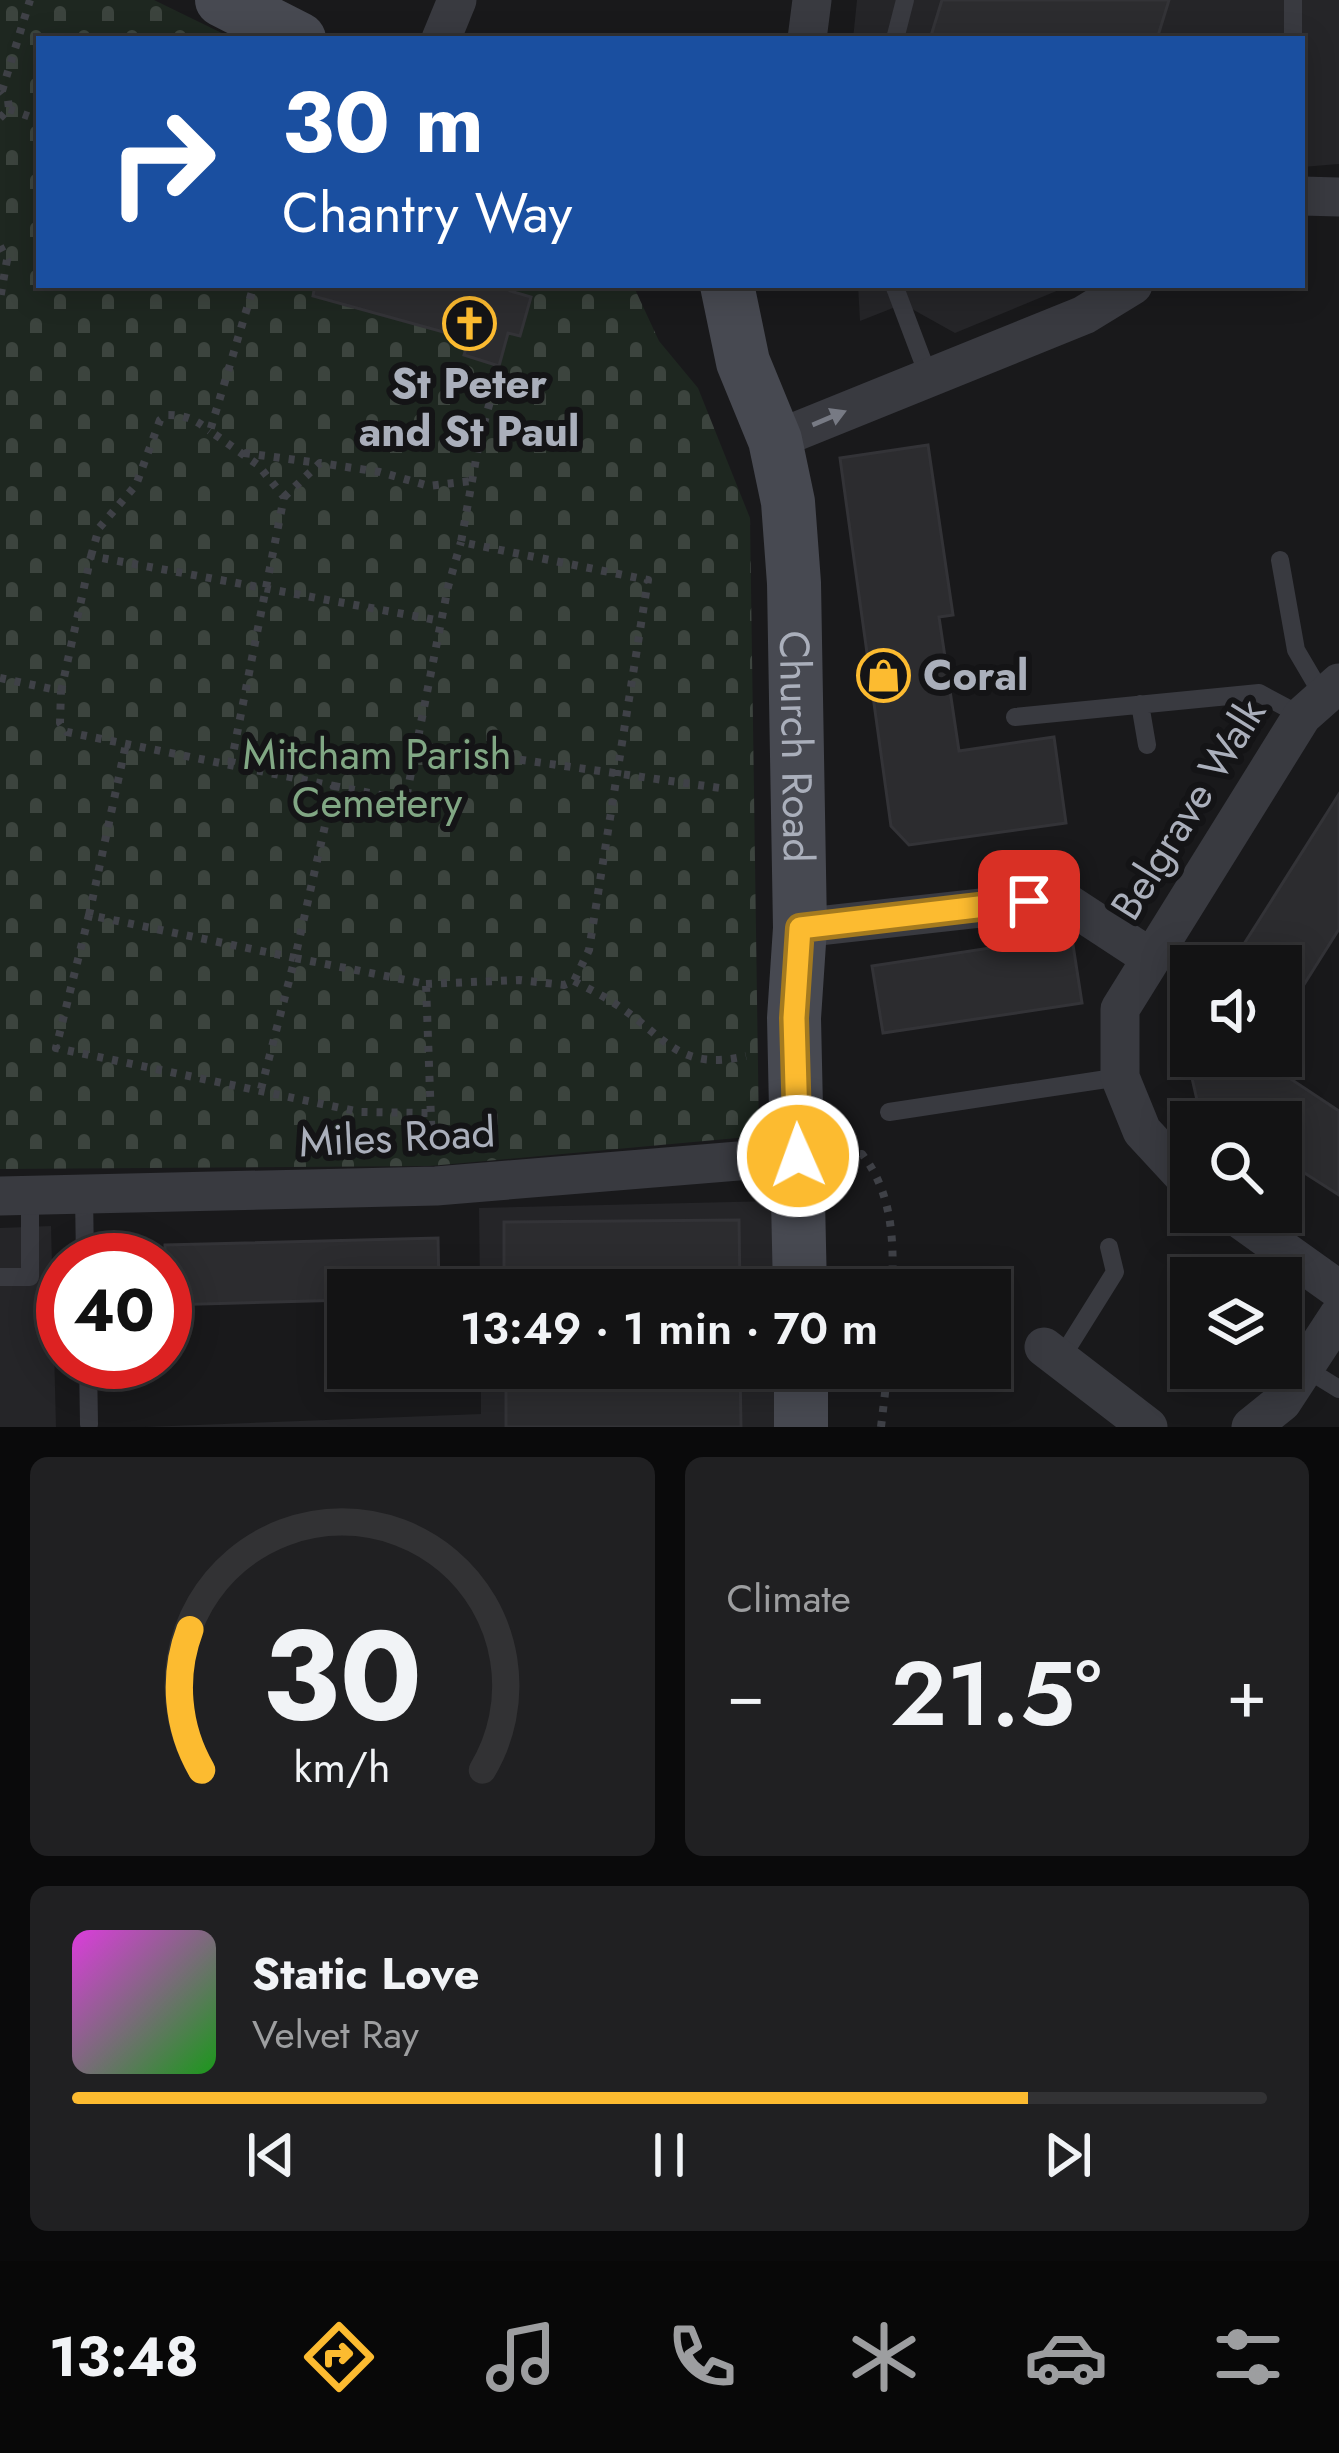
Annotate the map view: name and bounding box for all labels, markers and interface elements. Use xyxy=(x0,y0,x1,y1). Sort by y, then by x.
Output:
text: 30 m xyxy=(282,62,484,184)
icon: right xyxy=(84,84,240,240)
text: Chantry Way xyxy=(282,174,572,252)
church icon: St Peter and St Paul xyxy=(441,296,497,352)
place label: St Peter and St Paul xyxy=(359,353,579,462)
one-way arrow xyxy=(811,408,847,427)
street label: Church Road xyxy=(764,630,829,863)
place label: Coral xyxy=(923,645,1028,706)
shop icon: Coral xyxy=(856,647,912,703)
street label: Belgrave Walk xyxy=(1096,686,1281,932)
park label: Mitcham Parish Cemetery xyxy=(243,724,511,833)
pin xyxy=(978,850,1080,952)
icon: arrive xyxy=(996,868,1062,934)
map controls xyxy=(1170,945,1302,1389)
button: sound xyxy=(1170,945,1302,1077)
position arrow xyxy=(735,1093,861,1219)
street label: Miles Road xyxy=(297,1101,497,1173)
button: search xyxy=(1170,1101,1302,1233)
speed limit sign: 40 xyxy=(36,1233,192,1389)
button: layers xyxy=(1170,1257,1302,1389)
text: 13:49 · 1 min · 70 m xyxy=(460,1296,878,1361)
text: Climate xyxy=(727,1570,851,1627)
text: 30 xyxy=(262,1585,422,1766)
text: 21.5° xyxy=(890,1629,1102,1759)
text: − xyxy=(727,1646,765,1742)
text: + xyxy=(1226,1646,1267,1742)
text: km/h xyxy=(294,1735,391,1797)
text: Static Love xyxy=(252,1941,480,2006)
text: Velvet Ray xyxy=(252,2006,419,2063)
icon: previous xyxy=(238,2122,304,2188)
icon: pause xyxy=(636,2122,702,2188)
icon: next xyxy=(1035,2122,1101,2188)
icon: directions xyxy=(297,2315,381,2399)
icon: music xyxy=(479,2315,563,2399)
icon: phone xyxy=(660,2315,744,2399)
icon: climate xyxy=(842,2315,926,2399)
icon: car xyxy=(1024,2315,1108,2399)
icon: filters xyxy=(1206,2315,1290,2399)
text: 13:48 xyxy=(49,2318,199,2396)

